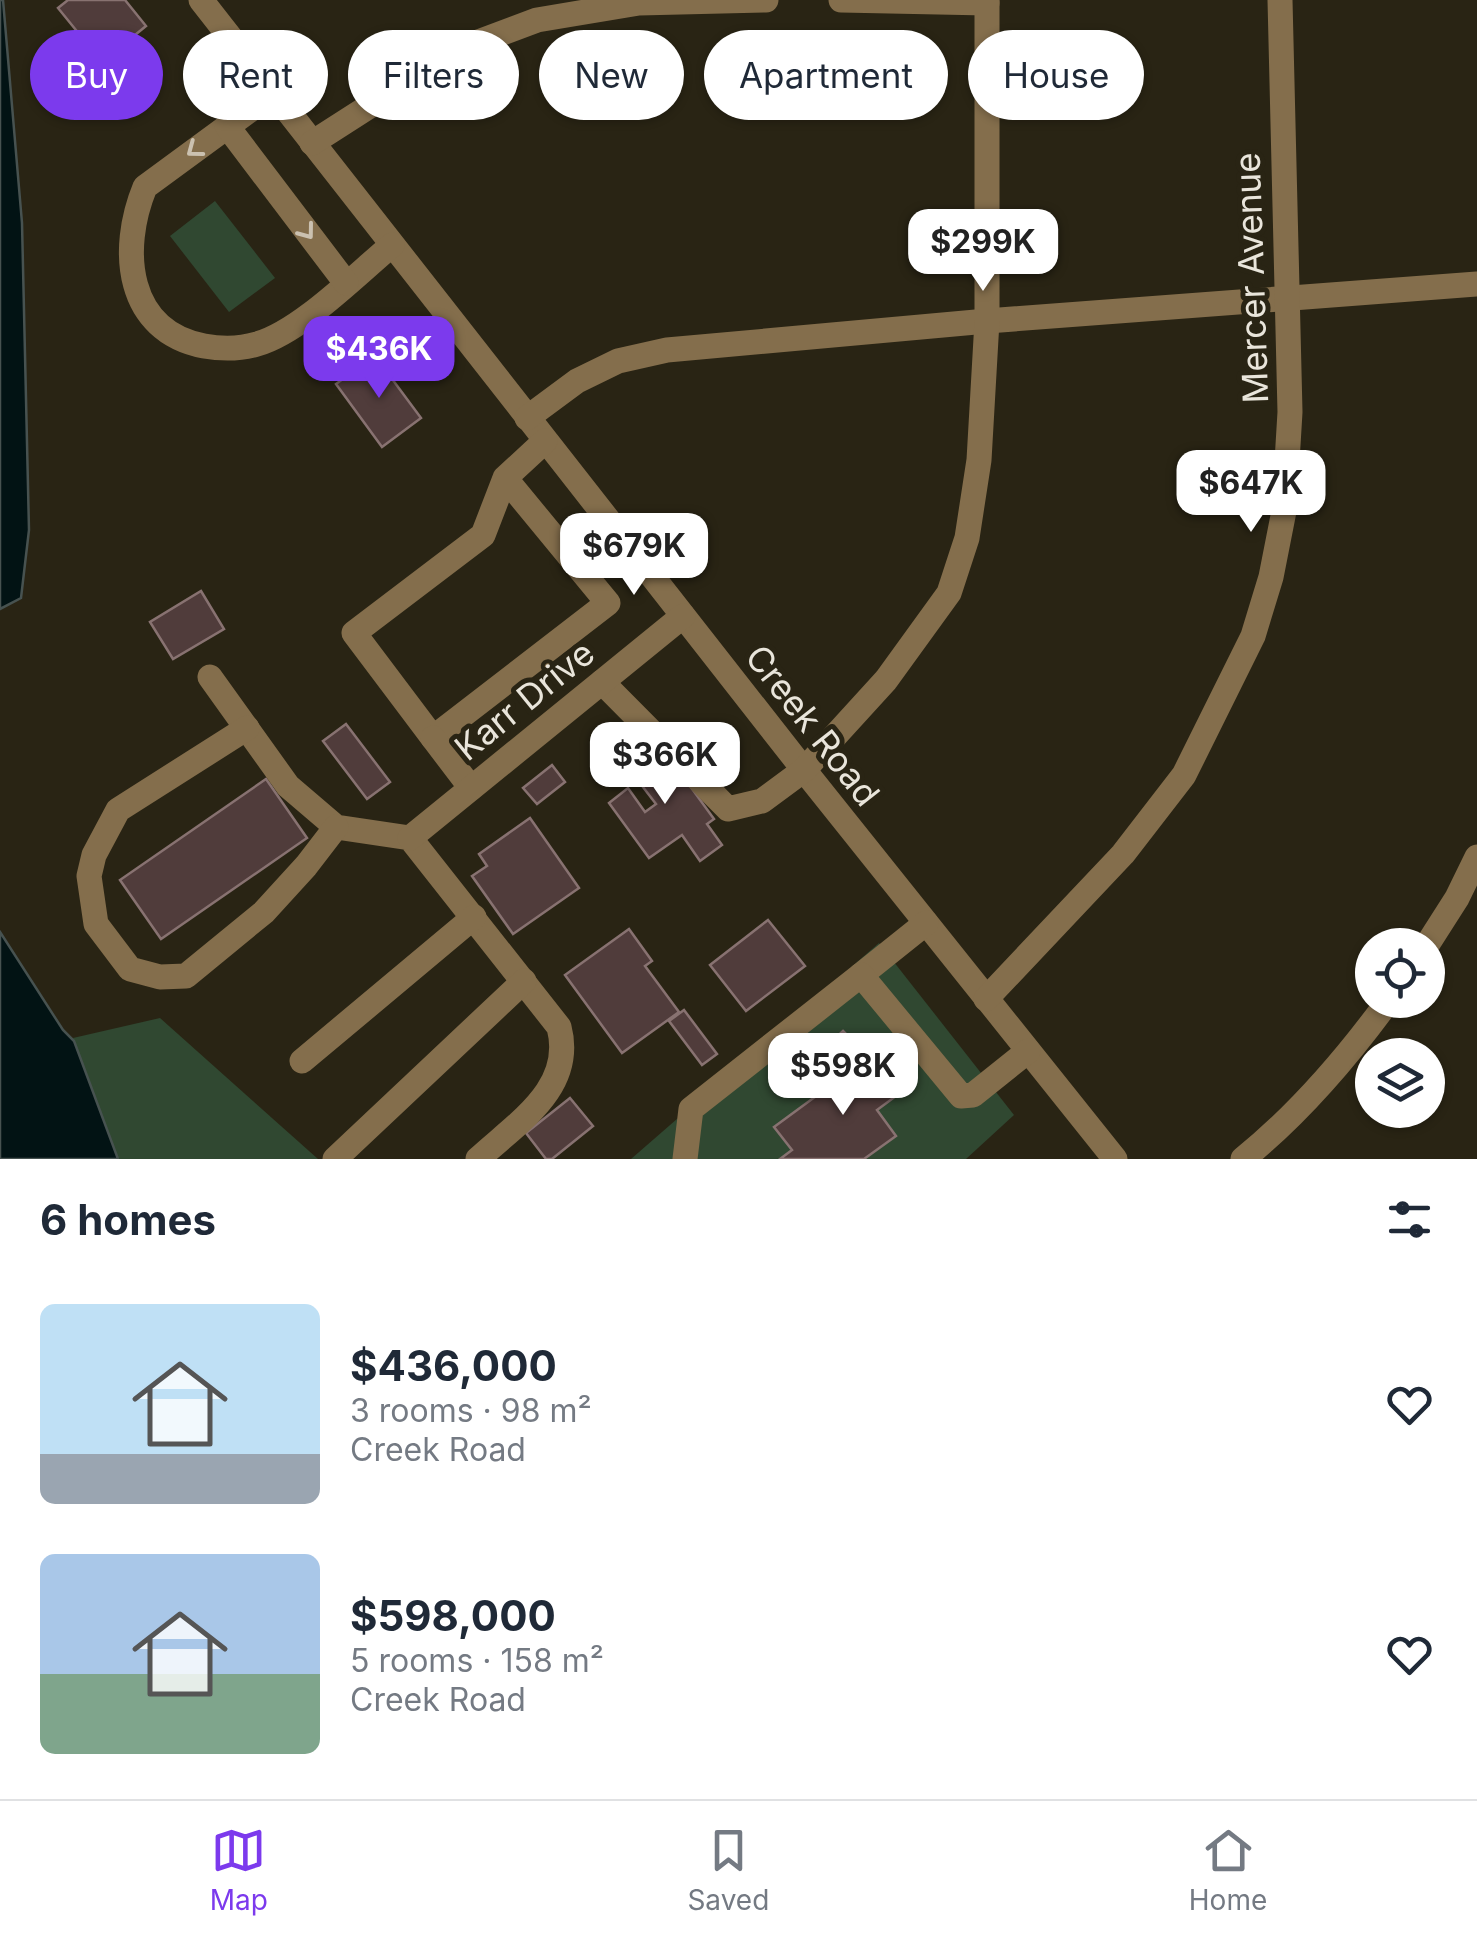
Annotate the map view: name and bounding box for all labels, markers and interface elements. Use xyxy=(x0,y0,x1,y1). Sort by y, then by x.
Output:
chip: Buy xyxy=(30,30,163,120)
chip: Rent xyxy=(183,30,328,120)
chip: Filters xyxy=(348,30,519,120)
chip: New xyxy=(539,30,684,120)
chip: Apartment xyxy=(704,30,948,120)
chip: House xyxy=(968,30,1144,120)
one-way arrow xyxy=(187,139,205,156)
street label: Mercer Avenue xyxy=(1226,152,1276,404)
pin: $299K xyxy=(913,209,1053,294)
one-way arrow xyxy=(295,220,313,238)
text: $299K xyxy=(930,222,1036,261)
pin: $436K xyxy=(309,316,449,401)
text: $436K xyxy=(325,329,433,368)
pin: $647K xyxy=(1181,450,1321,535)
text: $647K xyxy=(1199,463,1304,502)
pin: $679K xyxy=(564,513,704,598)
text: $679K xyxy=(582,526,686,565)
street label: Karr Drive xyxy=(446,631,602,769)
street label: Creek Road xyxy=(737,636,889,814)
pin: $366K xyxy=(595,722,735,807)
text: $366K xyxy=(612,735,718,774)
map controls xyxy=(1355,928,1445,1128)
button: locate xyxy=(1355,928,1445,1018)
pin: $598K xyxy=(773,1033,913,1118)
button: layers xyxy=(1355,1038,1445,1128)
text: $598K xyxy=(790,1046,896,1085)
icon: filters xyxy=(1382,1192,1437,1247)
text: 6 homes xyxy=(40,1194,216,1245)
text: $436,000 xyxy=(350,1340,557,1391)
icon: home xyxy=(120,1344,240,1464)
icon: heart xyxy=(1382,1377,1437,1432)
text: 3 rooms · 98 m² xyxy=(350,1391,592,1430)
text: Creek Road xyxy=(350,1430,526,1469)
text: $598,000 xyxy=(350,1590,556,1641)
icon: home xyxy=(120,1594,240,1714)
icon: heart xyxy=(1382,1627,1437,1682)
text: 5 rooms · 158 m² xyxy=(350,1641,604,1680)
text: Creek Road xyxy=(350,1680,526,1719)
tab: Map xyxy=(210,1823,268,1917)
tab: Saved xyxy=(687,1823,769,1917)
tab: Home xyxy=(1189,1823,1267,1917)

